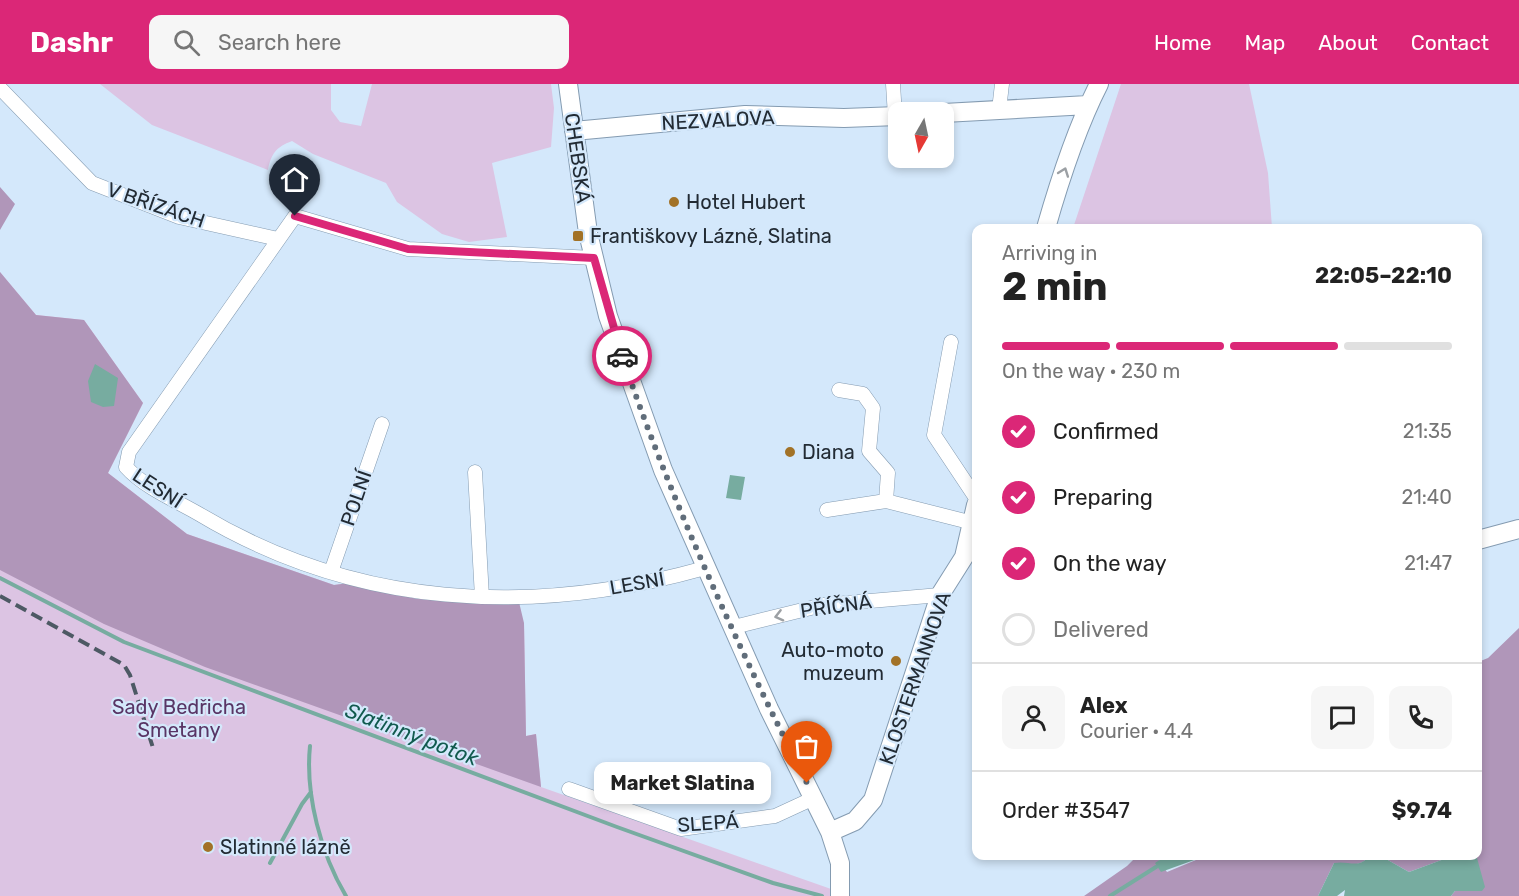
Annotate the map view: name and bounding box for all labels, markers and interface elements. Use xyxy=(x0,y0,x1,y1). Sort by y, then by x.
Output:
search box xyxy=(149,15,569,69)
text: Dashr xyxy=(30,26,113,59)
icon: search xyxy=(170,26,203,59)
text: Search here xyxy=(218,29,341,56)
text: Home xyxy=(1154,30,1211,55)
text: Map xyxy=(1244,30,1285,55)
text: About xyxy=(1318,30,1378,55)
text: Contact xyxy=(1411,30,1489,55)
north arrow xyxy=(888,102,954,168)
map controls xyxy=(888,102,954,168)
street label: NEZVALOVA xyxy=(661,105,775,135)
street label: CHEBSKÁ xyxy=(560,111,596,205)
pin xyxy=(269,154,320,216)
icon: home xyxy=(278,163,311,196)
one-way arrow xyxy=(1056,167,1069,178)
street label: V BŘÍZÁCH xyxy=(104,177,208,233)
place label: Hotel Hubert xyxy=(686,190,805,214)
marker: Hotel Hubert xyxy=(667,195,681,209)
place label: Františkovy Lázně, Slatina xyxy=(590,224,832,248)
marker: Františkovy Lázně, Slatina xyxy=(571,229,585,243)
text: Arriving in xyxy=(1002,241,1097,265)
text: 22:05–22:10 xyxy=(1315,262,1452,289)
text: 2 min xyxy=(1002,264,1108,310)
courier xyxy=(592,326,652,386)
icon: car xyxy=(606,340,639,373)
text: On the way · 230 m xyxy=(1002,359,1180,383)
icon: check xyxy=(1002,415,1035,448)
text: Confirmed xyxy=(1053,418,1159,445)
text: 21:35 xyxy=(1403,419,1452,443)
place label: Diana xyxy=(802,440,855,464)
marker: Diana xyxy=(783,445,797,459)
street label: LESNÍ xyxy=(128,463,189,514)
street label: POLNÍ xyxy=(335,466,377,529)
icon: check xyxy=(1002,481,1035,514)
text: Preparing xyxy=(1053,484,1153,511)
text: 21:40 xyxy=(1401,485,1452,509)
icon: check xyxy=(1002,547,1035,580)
text: On the way xyxy=(1053,550,1167,577)
text: 21:47 xyxy=(1404,551,1452,575)
street label: LESNÍ xyxy=(608,566,668,600)
street label: KLOSTERMANNOVA xyxy=(874,588,956,768)
street label: PŘÍČNÁ xyxy=(799,589,873,623)
one-way arrow xyxy=(774,608,784,621)
text: Delivered xyxy=(1053,616,1149,643)
place label: Auto-moto muzeum xyxy=(781,638,884,685)
marker: Auto-moto muzeum xyxy=(889,654,903,668)
button: person xyxy=(1002,686,1065,749)
button: chat xyxy=(1311,686,1374,749)
button: phone xyxy=(1389,686,1452,749)
text: Alex xyxy=(1080,692,1128,719)
park label: Sady Bedřicha Smetany xyxy=(112,695,246,742)
water label: Slatinný potok xyxy=(342,697,483,771)
text: Courier · 4.4 xyxy=(1080,719,1193,743)
pin xyxy=(781,721,832,783)
icon: bag xyxy=(790,730,823,763)
callout: Market Slatina xyxy=(594,762,771,804)
text: Market Slatina xyxy=(610,771,755,795)
text: Order #3547 xyxy=(1002,797,1130,824)
text: $9.74 xyxy=(1392,797,1452,824)
street label: SLEPÁ xyxy=(677,809,739,837)
place label: Slatinné lázně xyxy=(220,835,351,859)
marker: Slatinné lázně xyxy=(201,840,215,854)

